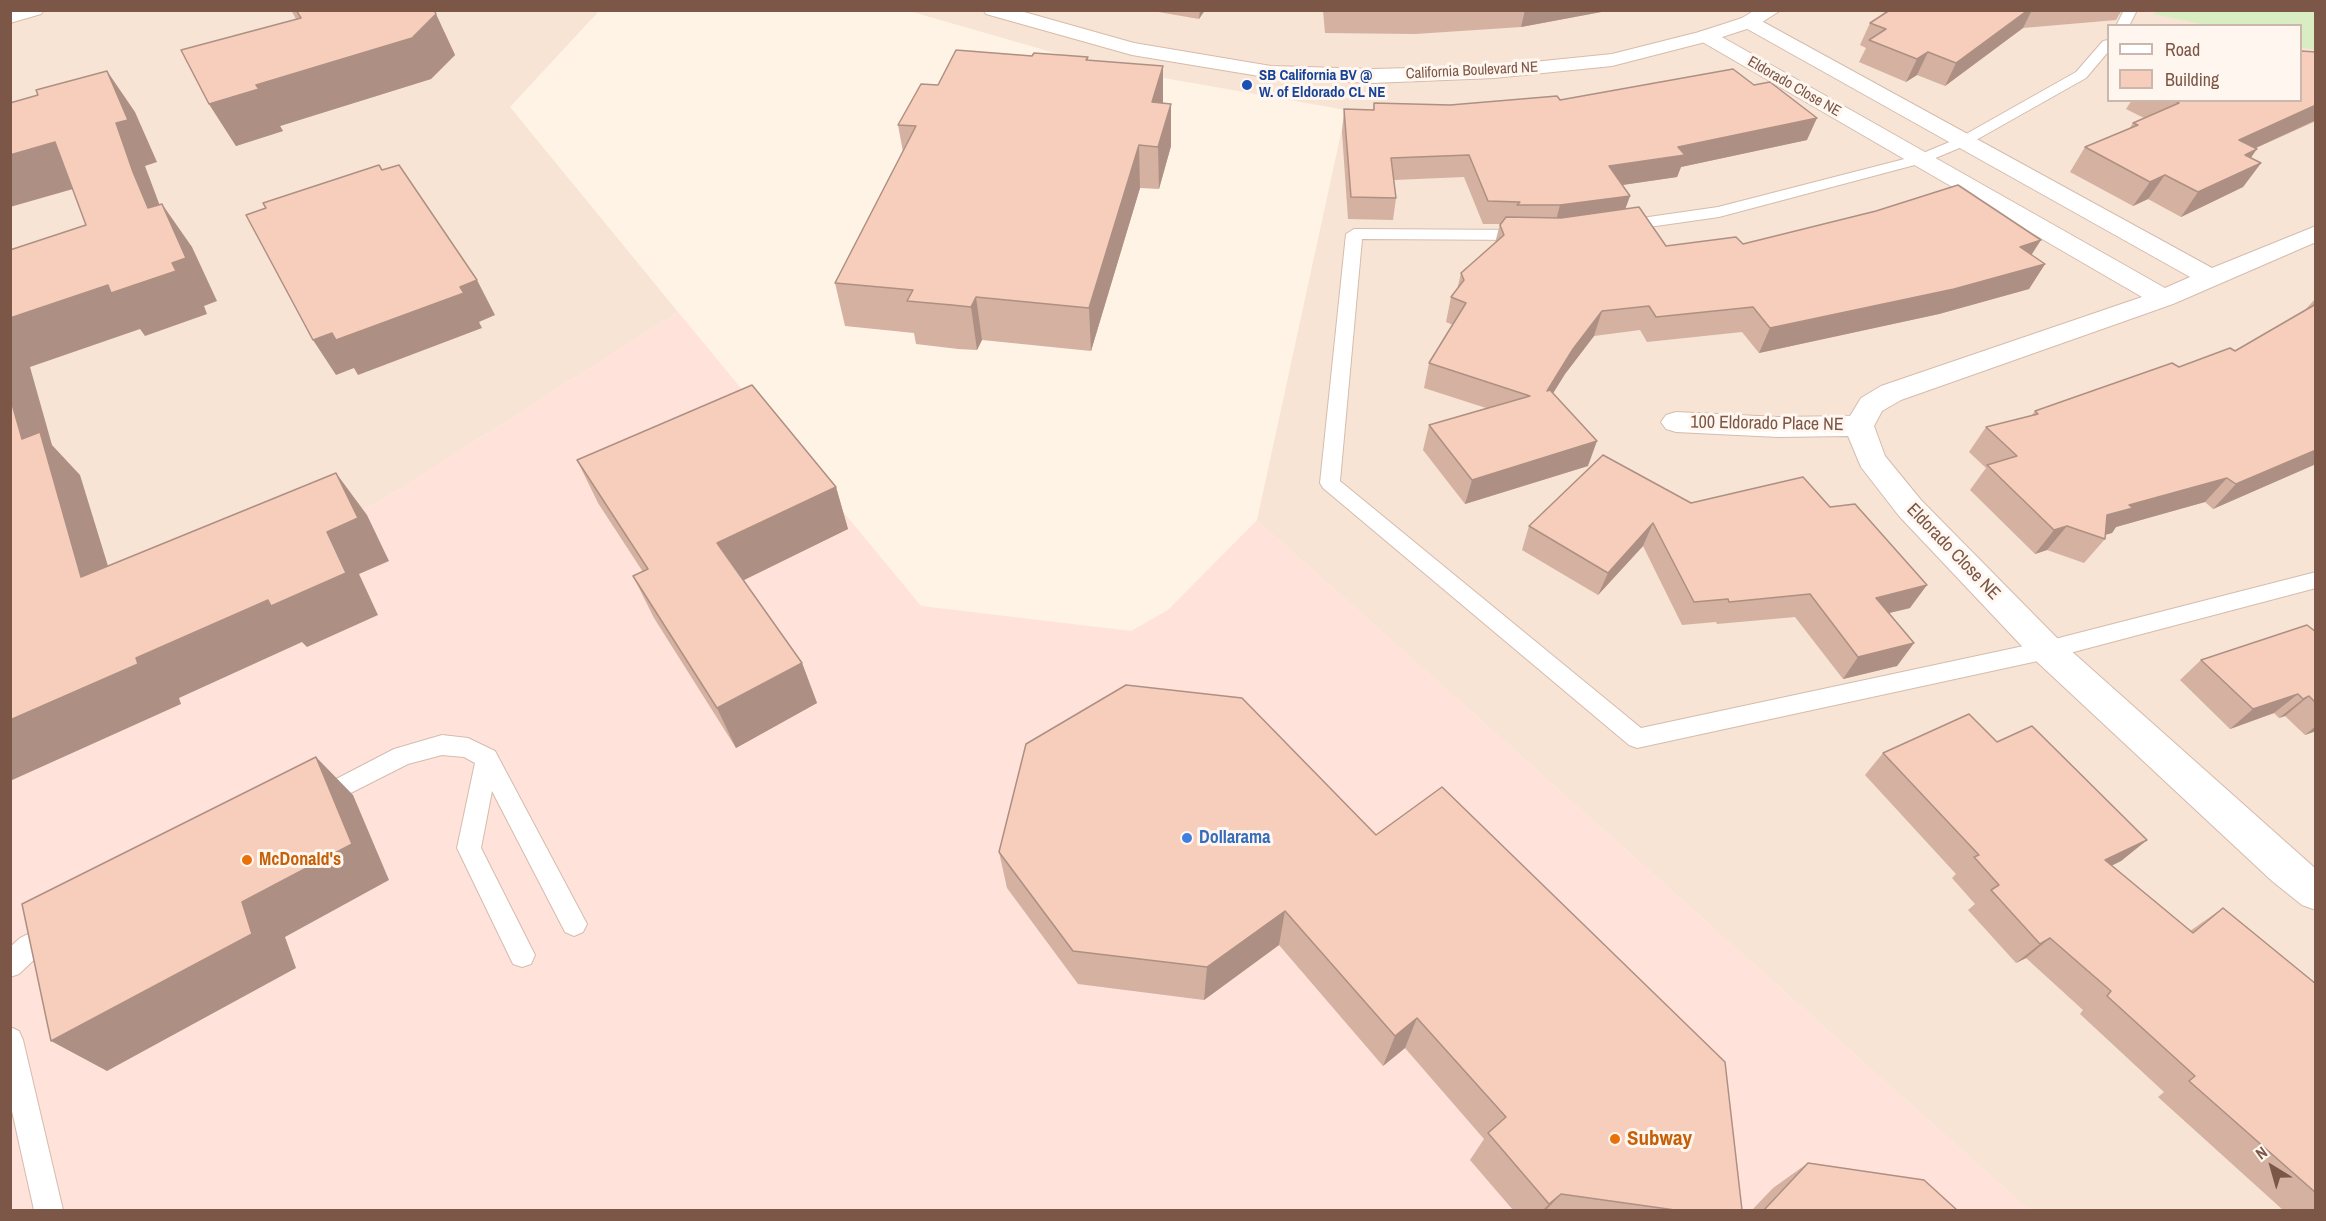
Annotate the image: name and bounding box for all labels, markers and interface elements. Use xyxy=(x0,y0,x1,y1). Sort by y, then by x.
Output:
legend xyxy=(2107,24,2302,102)
text: Road xyxy=(2165,37,2200,62)
street label: Eldorado Close NE xyxy=(1744,53,1844,121)
street label: California Boulevard NE xyxy=(1405,59,1539,83)
place label: SB California BV @ W. of Eldorado CL NE xyxy=(1259,67,1385,102)
text: Building xyxy=(2165,67,2219,92)
marker: SB California BV @ W. of Eldorado CL NE xyxy=(1240,78,1254,92)
street label: 100 Eldorado Place NE xyxy=(1690,412,1844,436)
street label: Eldorado Close NE xyxy=(1902,499,2004,605)
place label: Dollarama xyxy=(1199,827,1270,849)
marker: Dollarama xyxy=(1180,831,1194,845)
place label: McDonald's xyxy=(259,849,341,871)
marker: McDonald's xyxy=(240,853,254,867)
place label: Subway xyxy=(1627,1126,1692,1152)
marker: Subway xyxy=(1608,1132,1622,1146)
north arrow xyxy=(2242,1137,2302,1197)
text: N xyxy=(2251,1141,2272,1164)

